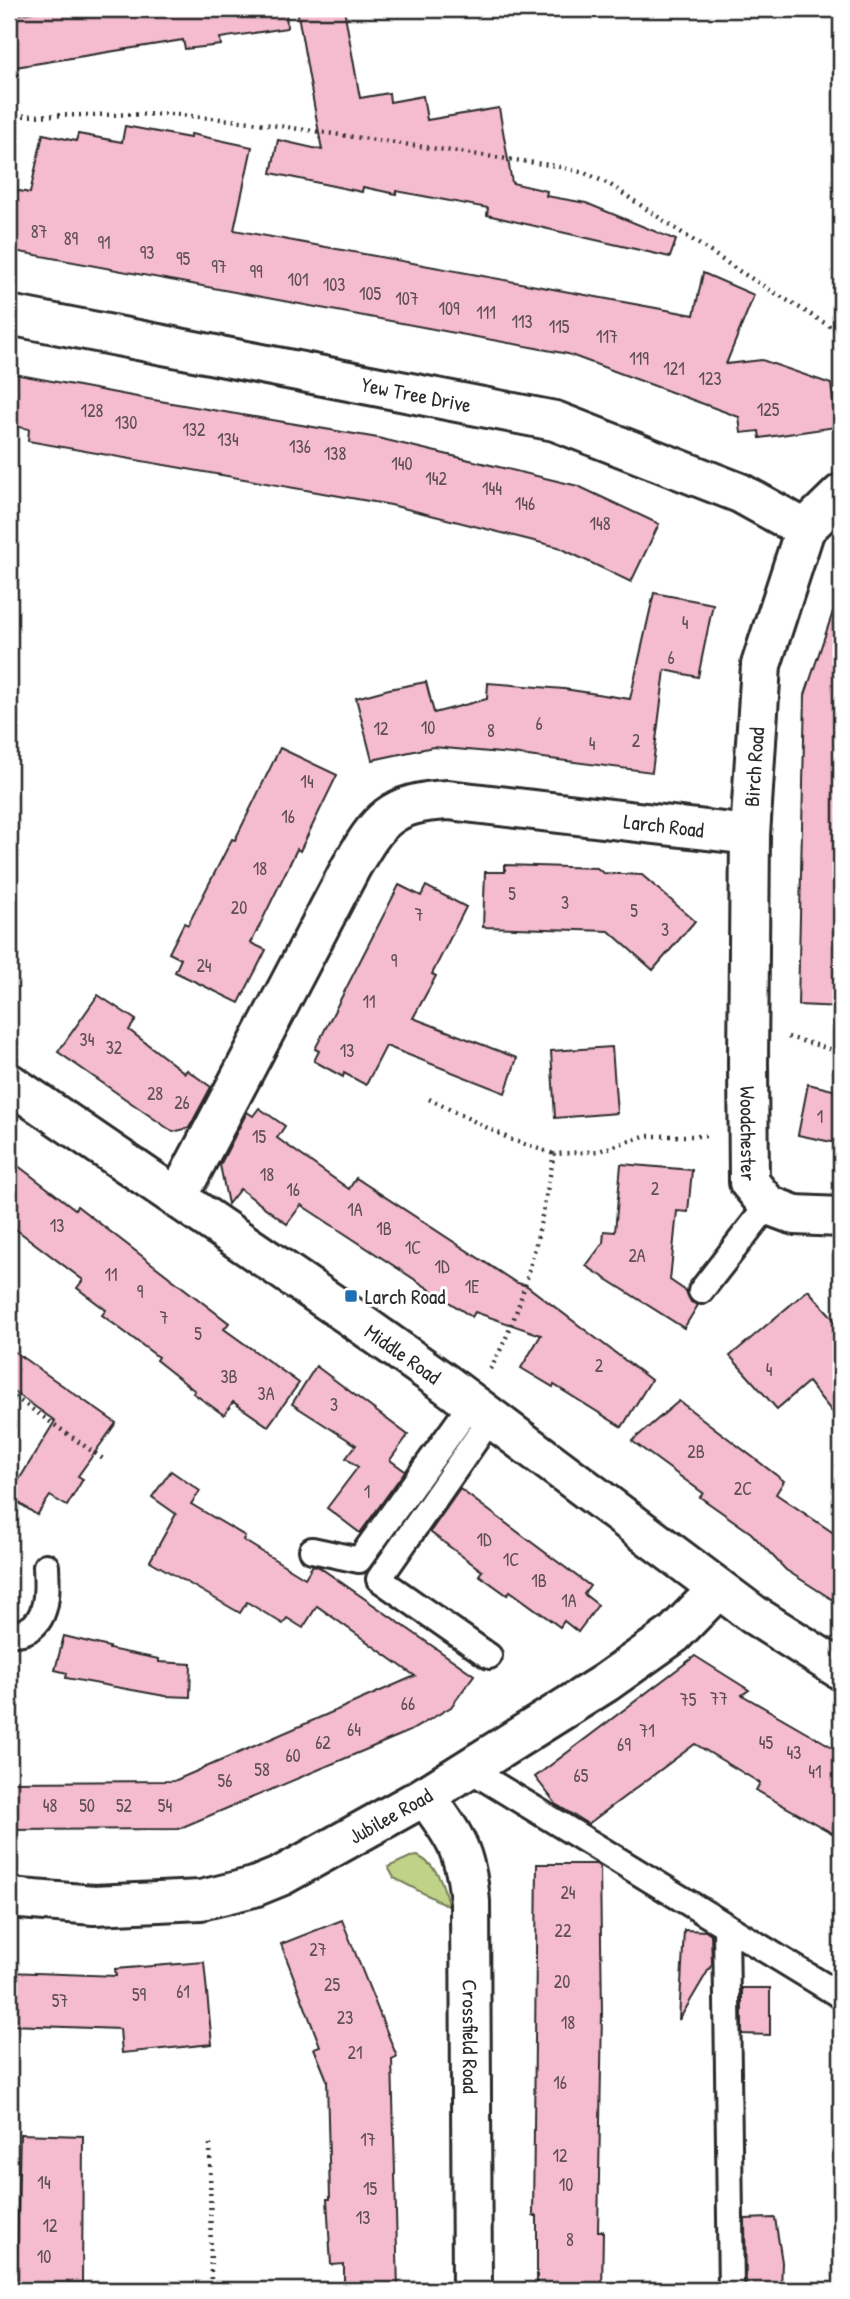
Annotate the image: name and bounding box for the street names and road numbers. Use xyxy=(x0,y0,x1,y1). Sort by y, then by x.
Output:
street label: Yew Tree Drive xyxy=(359,369,474,419)
street label: Birch Road xyxy=(737,726,771,808)
street label: Larch Road xyxy=(622,806,706,844)
street label: Woodchester xyxy=(734,1086,763,1181)
street label: Middle Road xyxy=(359,1317,447,1391)
street label: Jubilee Road xyxy=(343,1781,438,1850)
street label: Crossfield Road xyxy=(456,1979,485,2094)

